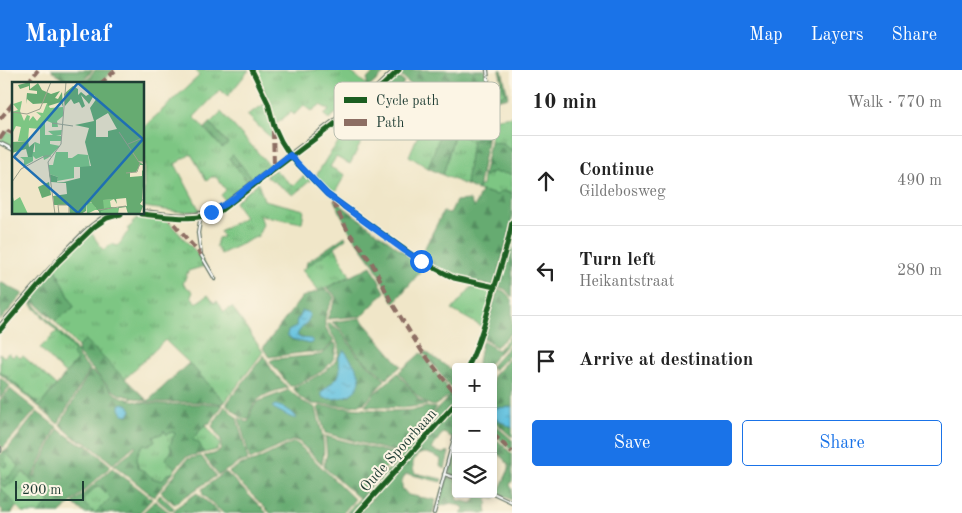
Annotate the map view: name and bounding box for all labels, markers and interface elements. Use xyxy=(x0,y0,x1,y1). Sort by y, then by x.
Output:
text: Mapleaf xyxy=(25,23,111,47)
text: Map xyxy=(749,26,783,44)
text: Layers xyxy=(811,26,863,44)
text: Share xyxy=(891,26,937,44)
inset map xyxy=(12,82,145,215)
legend xyxy=(334,82,500,140)
text: 10 min xyxy=(532,92,597,113)
text: Cycle path xyxy=(376,94,439,108)
text: Walk · 770 m xyxy=(847,95,942,111)
text: Path xyxy=(376,116,405,130)
text: Continue xyxy=(579,161,654,180)
icon: ahead xyxy=(532,167,560,195)
text: 490 m xyxy=(897,173,942,189)
text: Gildebosweg xyxy=(579,184,666,200)
route end xyxy=(200,201,223,224)
route start xyxy=(410,250,433,273)
text: Turn left xyxy=(579,251,656,270)
icon: left xyxy=(532,257,560,285)
text: 280 m xyxy=(897,263,942,279)
text: Heikantstraat xyxy=(579,274,674,290)
icon: arrive xyxy=(532,347,560,375)
text: Arrive at destination xyxy=(579,351,753,370)
map controls xyxy=(452,363,497,498)
button: + xyxy=(452,363,497,408)
street label: Oude Spoorbaan xyxy=(358,407,440,495)
button: − xyxy=(452,408,497,453)
button: Save xyxy=(532,420,732,466)
button: Share xyxy=(742,420,942,466)
button: layers xyxy=(452,453,497,498)
scale bar xyxy=(15,478,84,501)
text: 200 m xyxy=(22,483,61,497)

